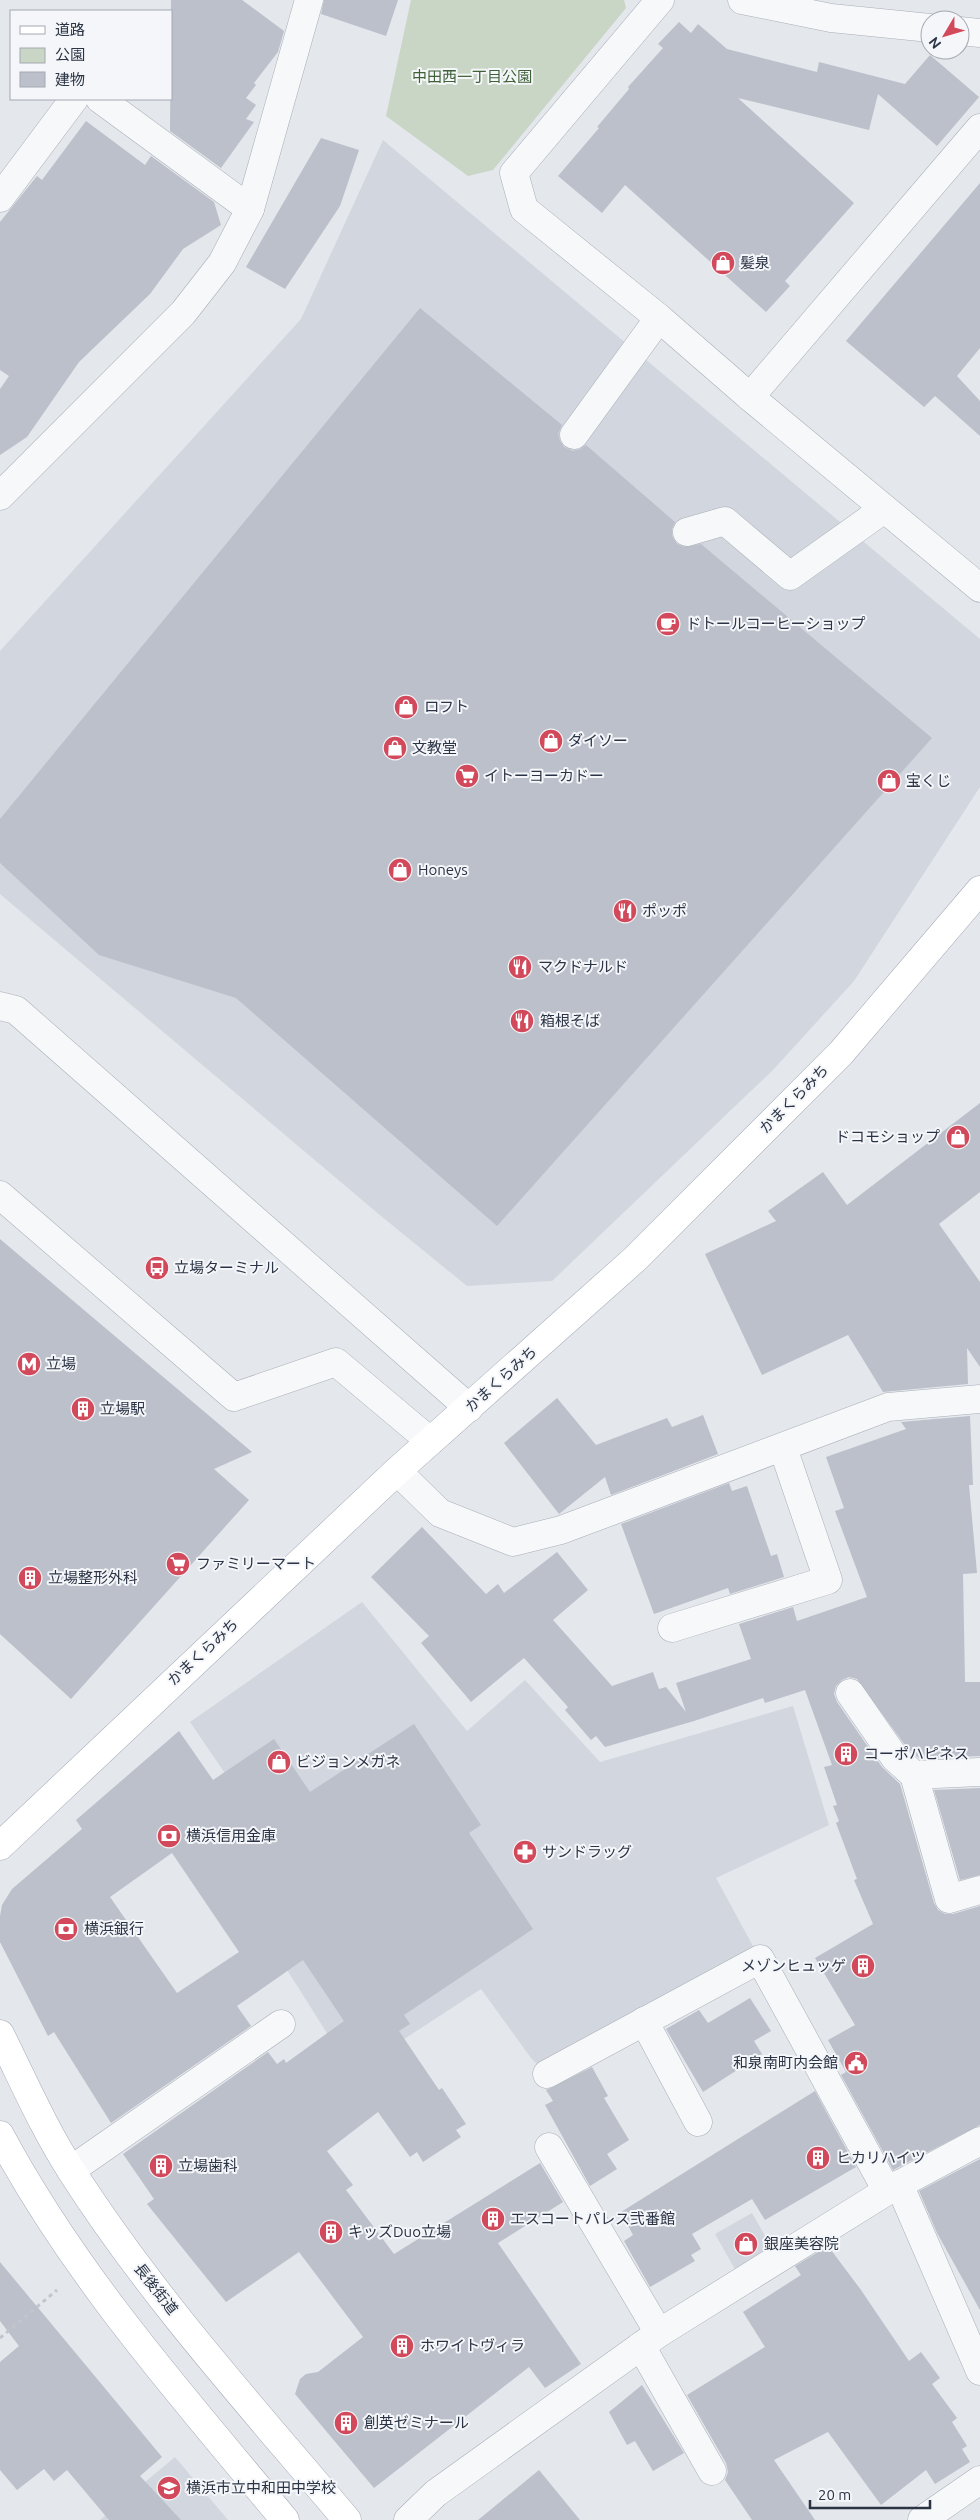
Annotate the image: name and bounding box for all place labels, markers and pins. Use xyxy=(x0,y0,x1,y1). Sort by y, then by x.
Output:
shop icon: 髪泉 xyxy=(710,250,736,276)
place label: 髪泉 xyxy=(740,254,770,271)
cafe icon: ドトールコーヒーショップ xyxy=(655,611,681,637)
place label: ドトールコーヒーショップ xyxy=(686,615,865,632)
shop icon: ロフト xyxy=(393,694,419,720)
place label: ロフト xyxy=(424,698,469,715)
shop icon: ダイソー xyxy=(538,728,564,754)
place label: ダイソー xyxy=(568,732,628,749)
shop icon: 文教堂 xyxy=(382,735,408,761)
place label: 文教堂 xyxy=(412,739,457,756)
supermarket icon: イトーヨーカドー xyxy=(454,763,480,789)
place label: イトーヨーカドー xyxy=(484,767,604,784)
shop icon: 宝くじ xyxy=(876,768,902,794)
place label: 宝くじ xyxy=(906,772,951,789)
shop icon: Honeys xyxy=(387,857,413,883)
place label: Honeys xyxy=(418,861,468,878)
restaurant icon: ポッポ xyxy=(612,898,638,924)
place label: ポッポ xyxy=(642,902,687,919)
restaurant icon: マクドナルド xyxy=(507,954,533,980)
place label: マクドナルド xyxy=(538,958,628,975)
restaurant icon: 箱根そば xyxy=(509,1008,535,1034)
place label: 箱根そば xyxy=(540,1012,600,1029)
shop icon: ドコモショップ xyxy=(945,1124,971,1150)
place label: ドコモショップ xyxy=(835,1128,940,1145)
bus stop icon: 立場ターミナル xyxy=(144,1255,170,1281)
place label: 立場ターミナル xyxy=(174,1259,279,1276)
metro station icon: 立場 xyxy=(16,1351,42,1377)
place label: 立場 xyxy=(46,1355,76,1372)
building icon: 立場駅 xyxy=(70,1396,96,1422)
place label: 立場駅 xyxy=(100,1400,145,1417)
supermarket icon: ファミリーマート xyxy=(165,1551,191,1577)
place label: ファミリーマート xyxy=(196,1555,316,1572)
building icon: 立場整形外科 xyxy=(17,1565,43,1591)
place label: 立場整形外科 xyxy=(48,1569,138,1586)
building icon: コーポハピネス xyxy=(833,1741,859,1767)
place label: コーポハピネス xyxy=(864,1745,969,1762)
shop icon: ビジョンメガネ xyxy=(266,1749,292,1775)
place label: ビジョンメガネ xyxy=(296,1753,401,1770)
bank icon: 横浜信用金庫 xyxy=(156,1823,182,1849)
place label: 横浜信用金庫 xyxy=(186,1827,276,1844)
pharmacy icon: サンドラッグ xyxy=(512,1839,538,1865)
place label: サンドラッグ xyxy=(542,1843,632,1860)
bank icon: 横浜銀行 xyxy=(53,1916,79,1942)
place label: 横浜銀行 xyxy=(84,1920,144,1937)
building icon: メゾンヒュッゲ xyxy=(850,1953,876,1979)
place label: メゾンヒュッゲ xyxy=(741,1957,846,1974)
public building icon: 和泉南町内会館 xyxy=(843,2050,869,2076)
place label: 和泉南町内会館 xyxy=(733,2054,838,2071)
building icon: ヒカリハイツ xyxy=(805,2145,831,2171)
place label: ヒカリハイツ xyxy=(836,2149,926,2166)
building icon: 立場歯科 xyxy=(148,2153,174,2179)
place label: 立場歯科 xyxy=(178,2157,238,2174)
building icon: エスコートパレス弐番館 xyxy=(480,2206,506,2232)
place label: エスコートパレス弐番館 xyxy=(510,2210,675,2227)
building icon: キッズDuo立場 xyxy=(318,2219,344,2245)
place label: キッズDuo立場 xyxy=(348,2223,451,2240)
shop icon: 銀座美容院 xyxy=(733,2231,759,2257)
place label: 銀座美容院 xyxy=(764,2235,839,2252)
building icon: ホワイトヴィラ xyxy=(389,2333,415,2359)
place label: ホワイトヴィラ xyxy=(420,2337,525,2354)
building icon: 創英ゼミナール xyxy=(333,2410,359,2436)
place label: 創英ゼミナール xyxy=(364,2414,469,2431)
school or university icon: 横浜市立中和田中学校 xyxy=(156,2475,182,2501)
place label: 横浜市立中和田中学校 xyxy=(186,2479,336,2496)

